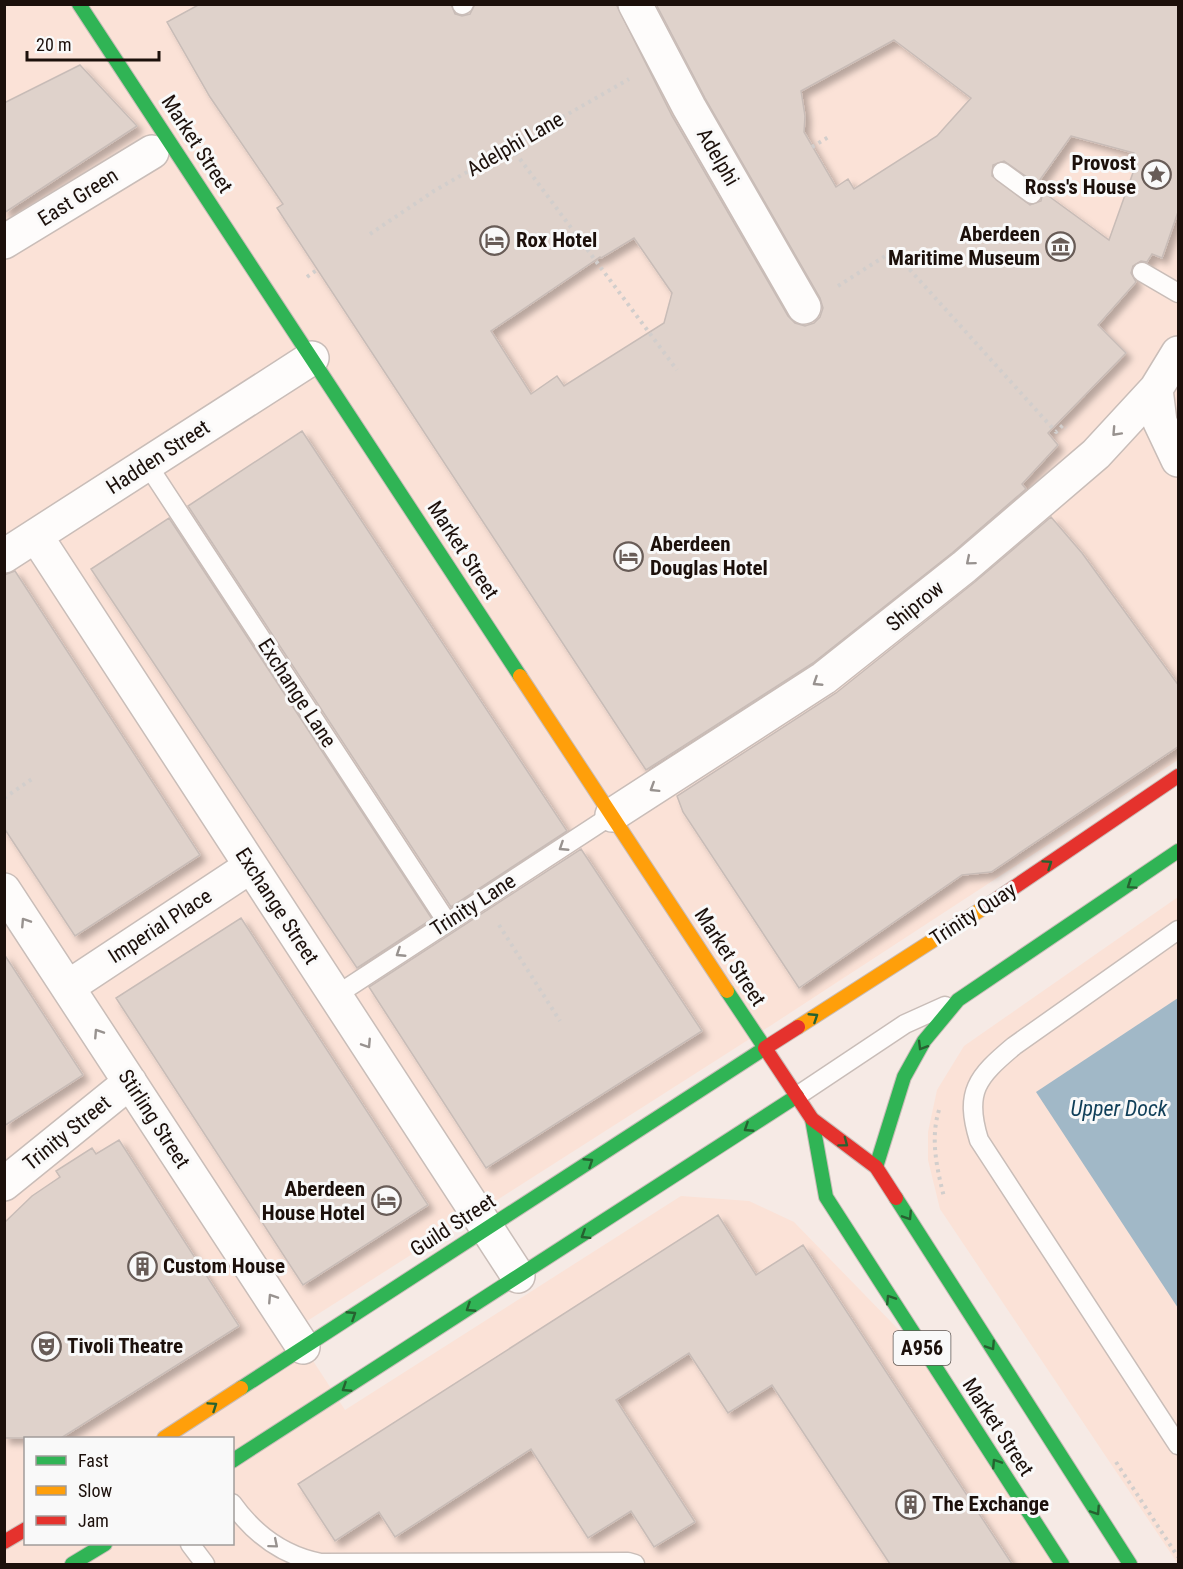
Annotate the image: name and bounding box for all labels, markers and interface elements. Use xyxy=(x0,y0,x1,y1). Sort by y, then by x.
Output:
scale bar xyxy=(27,24,159,62)
text: 20 m xyxy=(36,34,71,55)
street label: Market Street xyxy=(157,91,237,197)
street label: Adelphi Lane xyxy=(462,107,568,181)
street label: Adelphi xyxy=(692,124,744,190)
place label: Provost Ross's House xyxy=(1025,151,1136,199)
place icon: Provost Ross's House xyxy=(1141,159,1173,191)
street label: East Green xyxy=(34,163,122,231)
place label: Aberdeen Maritime Museum xyxy=(888,222,1040,270)
hotel icon: Rox Hotel xyxy=(479,224,511,256)
place label: Rox Hotel xyxy=(516,228,597,252)
museum icon: Aberdeen Maritime Museum xyxy=(1045,230,1077,262)
street label: Hadden Street xyxy=(102,415,214,499)
one-way arrow xyxy=(1113,425,1124,436)
street label: Market Street xyxy=(423,497,503,603)
place label: Aberdeen Douglas Hotel xyxy=(650,532,768,580)
hotel icon: Aberdeen Douglas Hotel xyxy=(613,540,645,572)
one-way arrow xyxy=(966,554,977,565)
street label: Shiprow xyxy=(882,576,949,636)
street label: Exchange Lane xyxy=(253,634,341,752)
one-way arrow xyxy=(813,675,824,686)
one-way arrow xyxy=(650,781,661,792)
one-way arrow xyxy=(558,839,569,850)
street label: Exchange Street xyxy=(231,843,323,969)
one-way arrow xyxy=(1042,860,1052,872)
street label: Trinity Lane xyxy=(426,869,520,941)
street label: Trinity Quay xyxy=(926,877,1021,951)
one-way arrow xyxy=(1126,877,1137,888)
street label: Imperial Place xyxy=(104,884,216,968)
street label: Market Street xyxy=(690,904,770,1010)
one-way arrow xyxy=(21,918,32,929)
one-way arrow xyxy=(395,946,406,957)
one-way arrow xyxy=(808,1013,819,1024)
one-way arrow xyxy=(94,1029,105,1040)
one-way arrow xyxy=(360,1038,371,1049)
one-way arrow xyxy=(918,1040,929,1050)
street label: Stirling Street xyxy=(113,1065,195,1173)
street label: Trinity Street xyxy=(19,1091,115,1175)
water label: Upper Dock xyxy=(1071,1096,1168,1121)
one-way arrow xyxy=(744,1121,754,1133)
one-way arrow xyxy=(837,1136,848,1147)
one-way arrow xyxy=(583,1159,594,1170)
place label: Aberdeen House Hotel xyxy=(262,1177,365,1225)
hotel icon: Aberdeen House Hotel xyxy=(370,1185,402,1217)
street label: Guild Street xyxy=(406,1189,500,1261)
one-way arrow xyxy=(900,1210,912,1220)
one-way arrow xyxy=(581,1227,591,1239)
building icon: Custom House xyxy=(126,1250,158,1282)
place label: Custom House xyxy=(163,1254,285,1278)
one-way arrow xyxy=(267,1294,279,1304)
one-way arrow xyxy=(886,1295,898,1305)
one-way arrow xyxy=(465,1301,476,1312)
one-way arrow xyxy=(346,1312,357,1323)
theatre icon: Tivoli Theatre xyxy=(30,1330,62,1362)
road number: A956 xyxy=(894,1331,950,1365)
place label: Tivoli Theatre xyxy=(67,1334,183,1358)
one-way arrow xyxy=(984,1340,995,1351)
street label: Market Street xyxy=(958,1374,1038,1480)
one-way arrow xyxy=(342,1381,352,1393)
one-way arrow xyxy=(206,1402,217,1413)
legend xyxy=(24,1437,234,1545)
text: Fast xyxy=(78,1450,109,1471)
one-way arrow xyxy=(992,1458,1003,1469)
text: Slow xyxy=(78,1480,113,1501)
building icon: The Exchange xyxy=(895,1488,927,1520)
place label: The Exchange xyxy=(932,1492,1049,1516)
one-way arrow xyxy=(1089,1504,1100,1515)
text: Jam xyxy=(78,1510,109,1531)
one-way arrow xyxy=(267,1537,278,1548)

